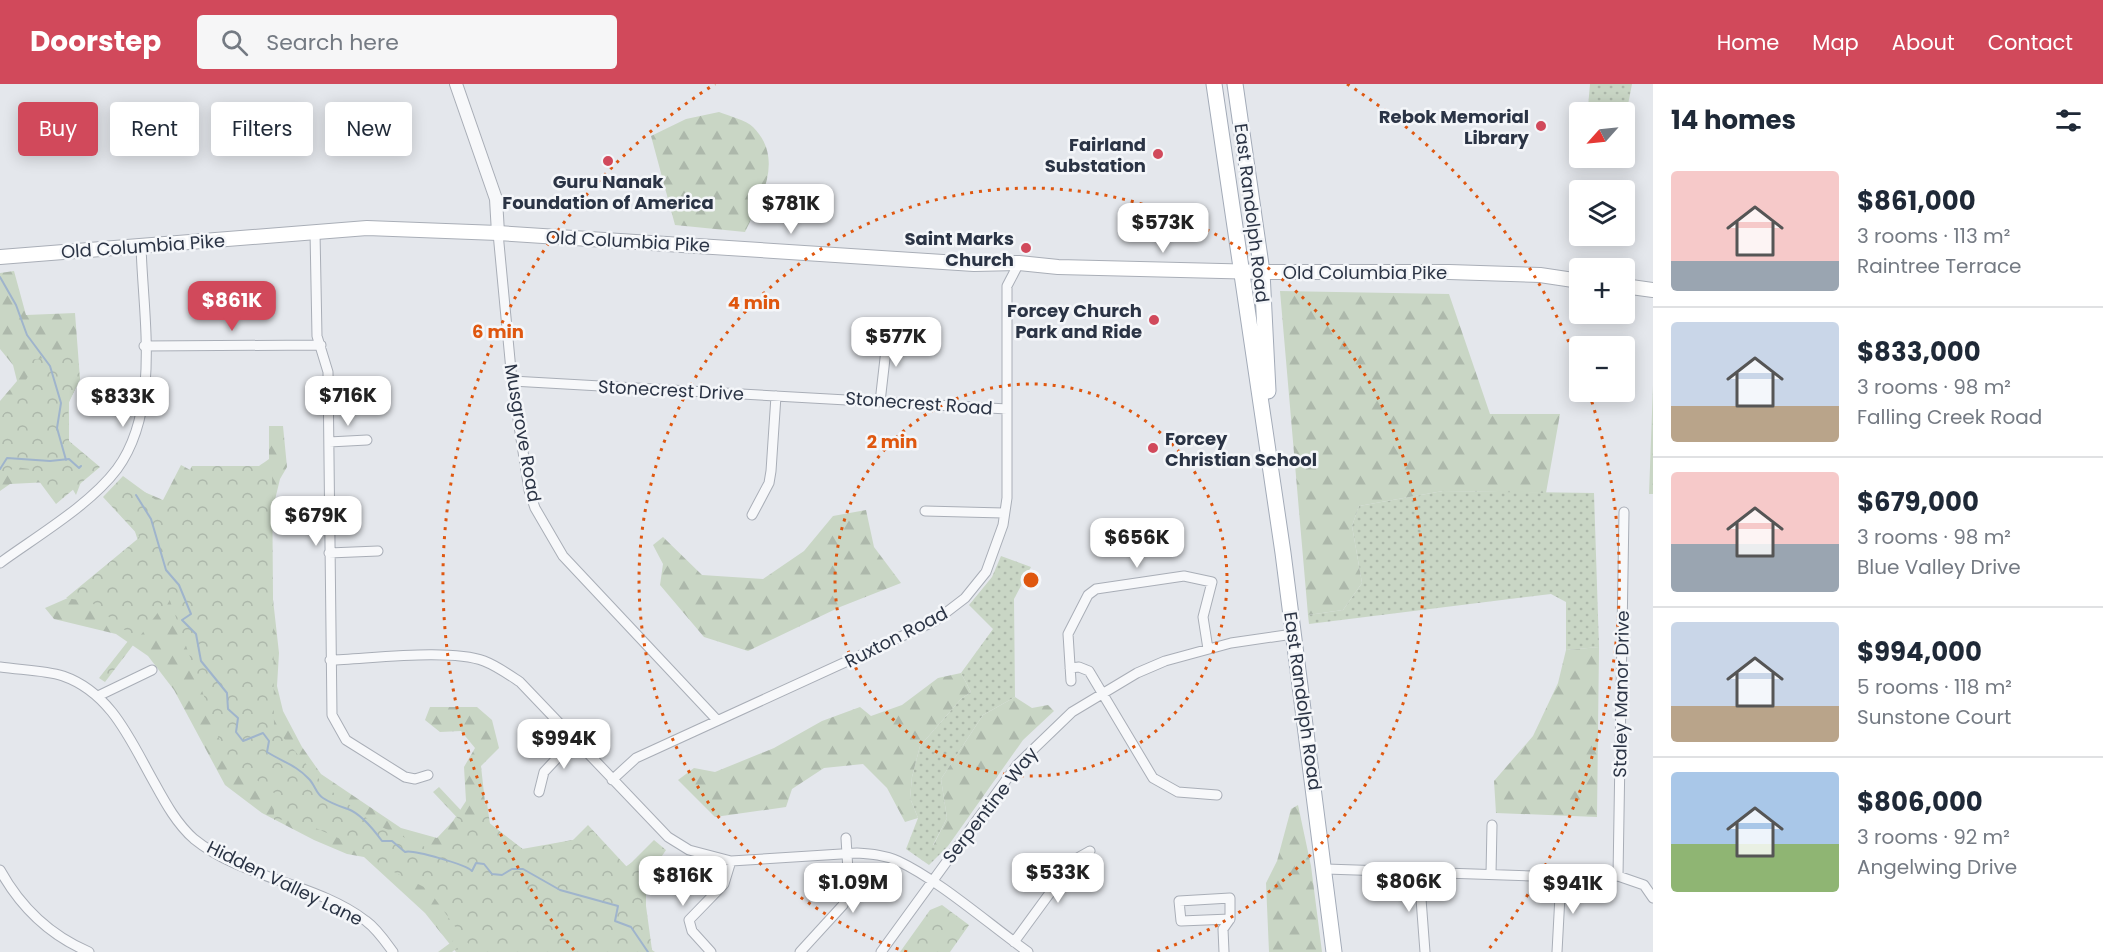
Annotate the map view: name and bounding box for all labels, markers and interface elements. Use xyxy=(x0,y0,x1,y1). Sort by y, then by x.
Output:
search box xyxy=(197,15,617,69)
text: Doorstep xyxy=(30,22,161,61)
icon: search xyxy=(218,26,251,59)
text: Search here xyxy=(266,27,399,58)
text: Home xyxy=(1717,28,1779,57)
text: Map xyxy=(1812,28,1859,57)
text: About xyxy=(1892,28,1955,57)
text: Contact xyxy=(1988,28,2073,57)
chip: Buy xyxy=(18,102,98,156)
chip: Rent xyxy=(110,102,199,156)
chip: Filters xyxy=(211,102,313,156)
chip: New xyxy=(325,102,412,156)
north arrow xyxy=(1569,102,1635,168)
map controls xyxy=(1569,102,1635,402)
text: 14 homes xyxy=(1671,102,1796,138)
place label: Rebok Memorial Library xyxy=(1379,104,1530,150)
icon: filters xyxy=(2052,104,2085,137)
marker: Rebok Memorial Library xyxy=(1534,119,1548,133)
street label: East Randolph Road xyxy=(1229,122,1275,304)
place label: Fairland Substation xyxy=(1045,132,1146,178)
marker: Fairland Substation xyxy=(1151,147,1165,161)
marker: Guru Nanak Foundation of America xyxy=(601,154,615,168)
place label: Guru Nanak Foundation of America xyxy=(502,169,714,215)
button: layers xyxy=(1569,180,1635,246)
text: $861,000 xyxy=(1857,183,1976,219)
pin: $781K xyxy=(749,184,833,235)
text: $781K xyxy=(762,189,820,217)
icon: home xyxy=(1719,195,1791,267)
pin: $573K xyxy=(1121,203,1205,254)
text: $573K xyxy=(1132,208,1194,236)
text: 3 rooms · 113 m² xyxy=(1857,222,2010,250)
street label: Old Columbia Pike xyxy=(545,224,711,258)
place label: Saint Marks Church xyxy=(905,226,1014,272)
street label: Old Columbia Pike xyxy=(60,228,226,264)
marker: Saint Marks Church xyxy=(1019,241,1033,255)
text: Raintree Terrace xyxy=(1857,252,2021,280)
button: + xyxy=(1569,258,1635,324)
street label: Old Columbia Pike xyxy=(1283,260,1447,285)
pin: $861K xyxy=(190,281,274,332)
text: $861K xyxy=(202,286,262,314)
text: 4 min xyxy=(728,290,780,315)
place label: Forcey Church Park and Ride xyxy=(1007,298,1142,344)
marker: Forcey Church Park and Ride xyxy=(1147,313,1161,327)
pin: $577K xyxy=(854,317,938,368)
text: 6 min xyxy=(472,319,524,344)
text: $577K xyxy=(865,322,927,350)
text: $833,000 xyxy=(1857,334,1981,370)
button: − xyxy=(1569,336,1635,402)
icon: home xyxy=(1719,346,1791,418)
street label: Musgrove Road xyxy=(499,362,547,504)
text: 3 rooms · 98 m² xyxy=(1857,373,2011,401)
street label: Stonecrest Drive xyxy=(597,374,745,406)
pin: $716K xyxy=(306,376,390,427)
pin: $833K xyxy=(81,377,165,428)
text: $716K xyxy=(319,381,377,409)
text: $833K xyxy=(91,382,155,410)
street label: Stonecrest Road xyxy=(844,385,994,421)
text: Falling Creek Road xyxy=(1857,403,2042,431)
place label: Forcey Christian School xyxy=(1165,426,1317,472)
text: 2 min xyxy=(867,429,917,454)
marker: Forcey Christian School xyxy=(1146,441,1160,455)
text: $679,000 xyxy=(1857,484,1979,520)
pin: $679K xyxy=(274,496,358,547)
icon: home xyxy=(1719,496,1791,568)
text: $679K xyxy=(285,501,347,529)
pin: $656K xyxy=(1095,518,1179,569)
text: $656K xyxy=(1104,523,1170,551)
text: 3 rooms · 98 m² xyxy=(1857,523,2011,551)
text: Blue Valley Drive xyxy=(1857,553,2021,581)
centre of rings xyxy=(1021,570,1041,590)
street label: Ruxton Road xyxy=(840,600,952,674)
street label: East Randolph Road xyxy=(1278,610,1328,792)
street label: Staley Manor Drive xyxy=(1607,610,1635,778)
text: $994,000 xyxy=(1857,634,1982,670)
icon: home xyxy=(1719,646,1791,718)
text: 5 rooms · 118 m² xyxy=(1857,673,2012,701)
text: Sunstone Court xyxy=(1857,703,2011,731)
pin: $994K xyxy=(522,719,606,770)
text: $994K xyxy=(531,724,597,752)
street label: Serpentine Way xyxy=(937,742,1043,868)
text: $806,000 xyxy=(1857,784,1983,820)
icon: home xyxy=(1719,796,1791,868)
text: 3 rooms · 92 m² xyxy=(1857,823,2010,851)
street label: Hidden Valley Lane xyxy=(203,834,367,932)
pin: $533K xyxy=(1016,853,1100,904)
text: Angelwing Drive xyxy=(1857,853,2017,881)
pin: $816K xyxy=(641,856,725,907)
text: $533K xyxy=(1026,858,1090,886)
text: $816K xyxy=(653,861,713,889)
pin: $806K xyxy=(1367,862,1451,913)
pin: $1.09M xyxy=(804,863,902,914)
pin: $941K xyxy=(1531,864,1615,915)
text: $806K xyxy=(1376,867,1442,895)
text: $1.09M xyxy=(818,868,888,896)
text: $941K xyxy=(1543,869,1603,897)

